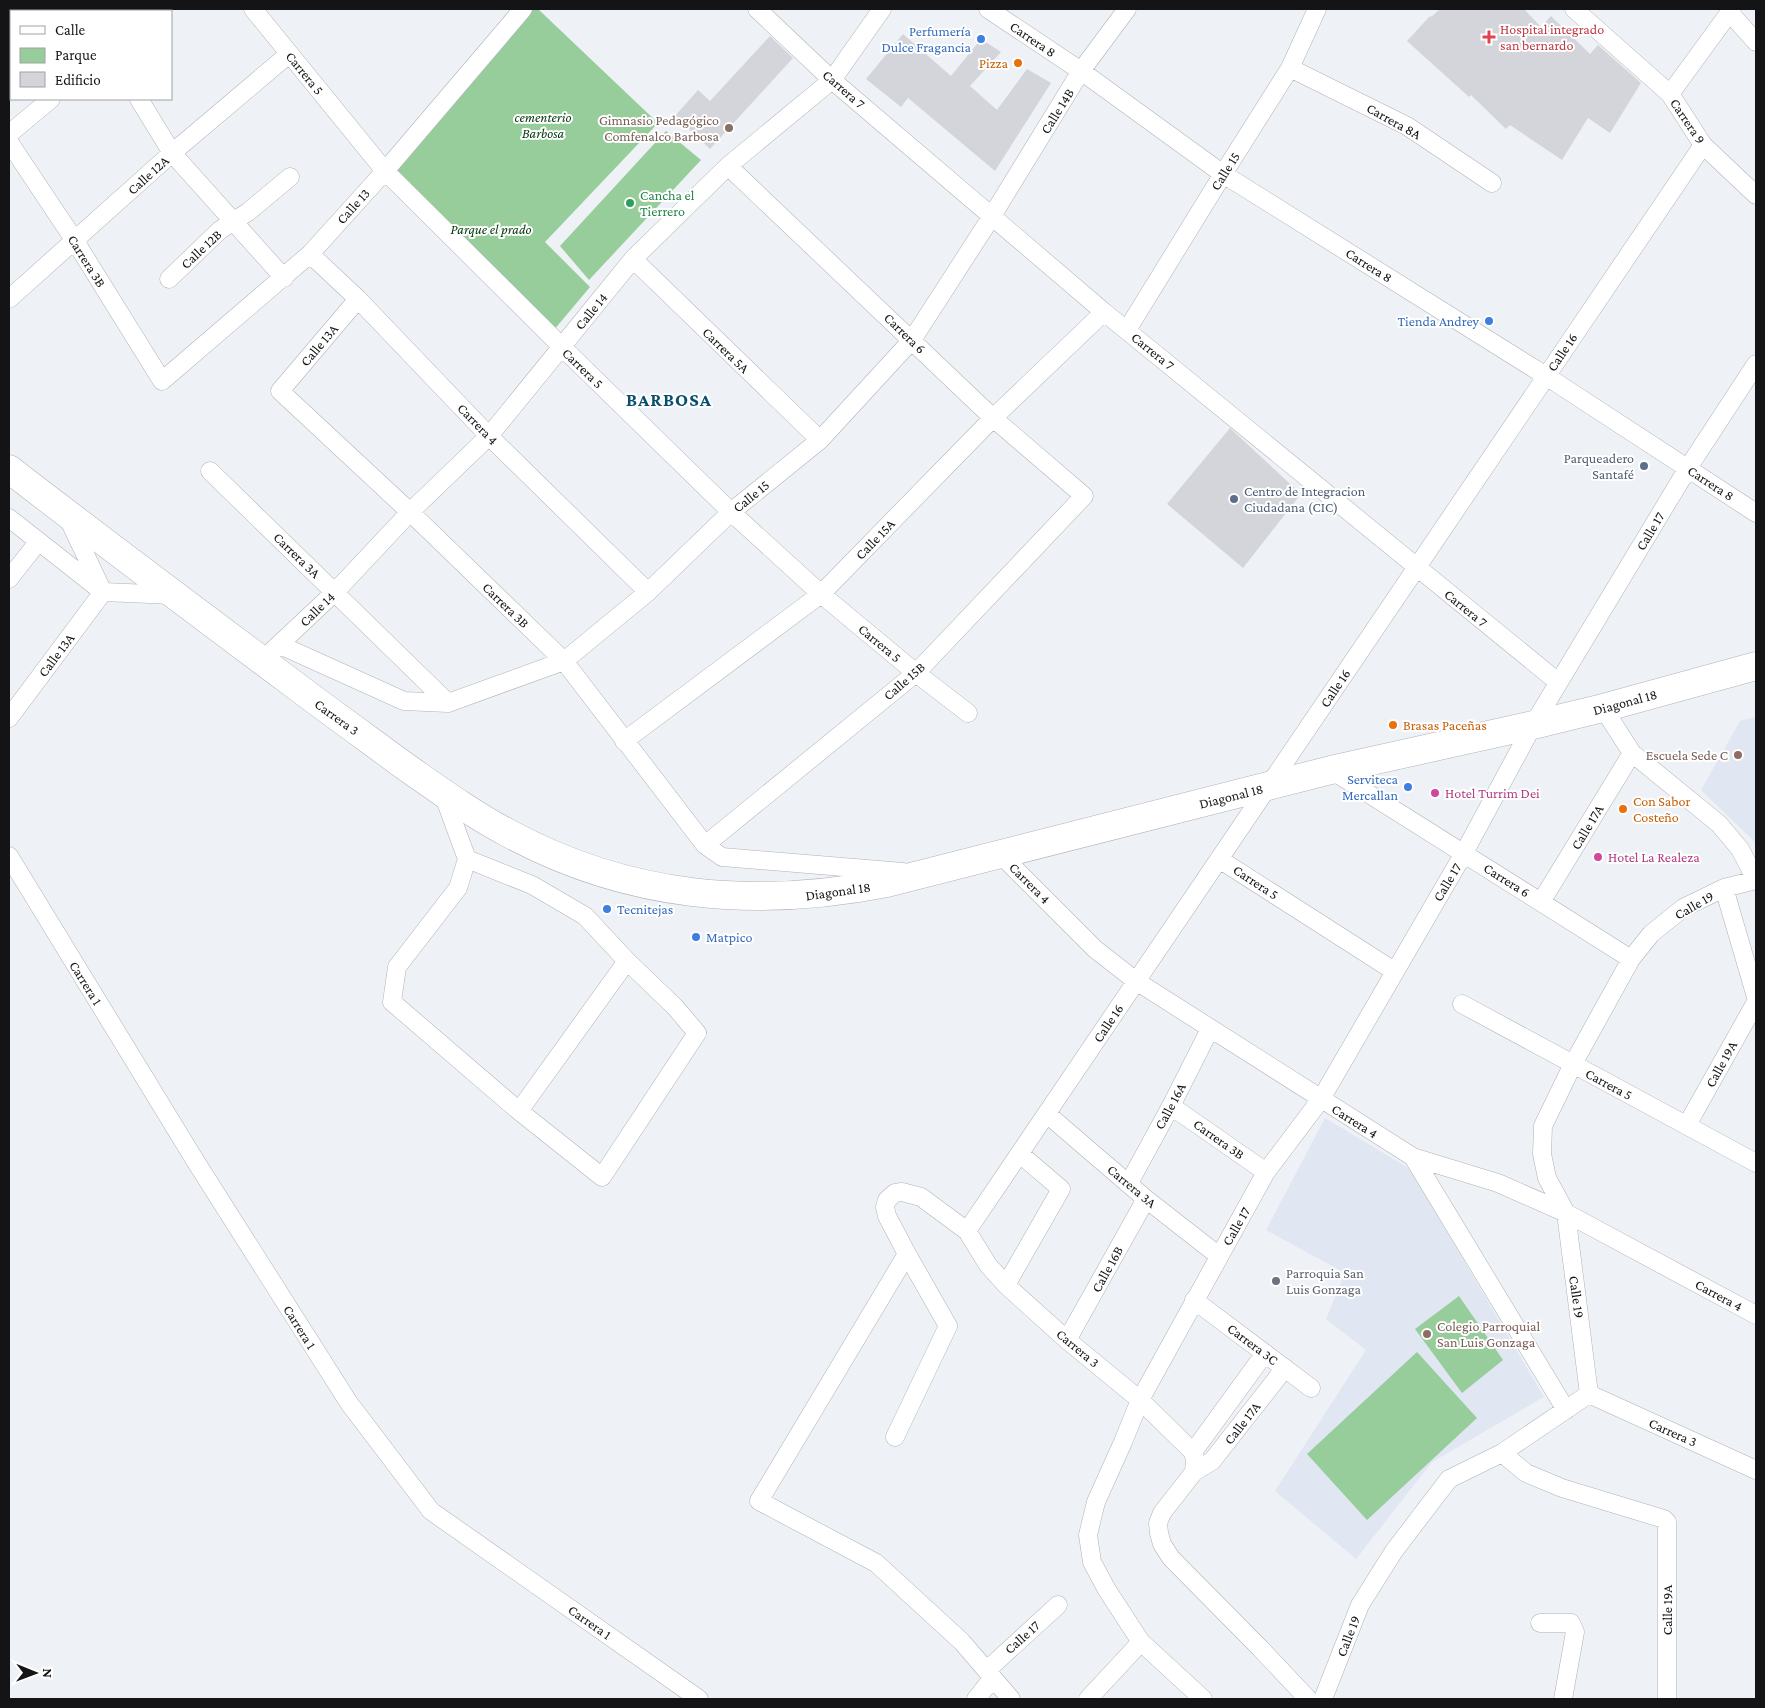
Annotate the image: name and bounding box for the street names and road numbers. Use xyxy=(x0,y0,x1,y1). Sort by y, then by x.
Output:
street label: Carrera 8 xyxy=(1007,18,1059,60)
street label: Carrera 5 xyxy=(283,48,327,98)
street label: Carrera 7 xyxy=(820,66,869,112)
street label: Calle 14B xyxy=(1037,85,1077,137)
street label: Carrera 9 xyxy=(1667,95,1709,147)
street label: Carrera 8A xyxy=(1364,100,1424,142)
street label: Calle 15 xyxy=(1207,149,1243,193)
street label: Calle 12A xyxy=(124,152,172,198)
street label: Calle 13 xyxy=(333,185,373,227)
street label: Calle 12B xyxy=(177,226,225,272)
street label: Carrera 3B xyxy=(65,232,109,290)
street label: Carrera 8 xyxy=(1343,244,1395,286)
street label: Calle 14 xyxy=(571,289,611,333)
street label: Carrera 6 xyxy=(881,309,929,357)
street label: Calle 13A xyxy=(297,321,341,369)
street label: Carrera 5A xyxy=(699,324,753,376)
street label: Carrera 7 xyxy=(1128,329,1178,374)
street label: Calle 16 xyxy=(1543,330,1581,374)
street label: Carrera 5 xyxy=(559,345,607,391)
street label: Carrera 4 xyxy=(454,400,502,448)
street label: Carrera 8 xyxy=(1685,462,1737,504)
street label: Calle 15 xyxy=(730,477,772,515)
street label: Calle 17 xyxy=(1632,508,1668,553)
street label: Calle 15A xyxy=(852,515,898,562)
street label: Carrera 3A xyxy=(270,529,324,581)
street label: Carrera 3B xyxy=(479,579,533,631)
street label: Carrera 7 xyxy=(1441,586,1491,631)
street label: Calle 14 xyxy=(296,588,338,630)
street label: Carrera 5 xyxy=(855,621,905,665)
street label: Calle 13A xyxy=(35,630,77,680)
street label: Calle 15B xyxy=(880,658,928,703)
street label: Calle 16 xyxy=(1316,666,1354,710)
street label: Diagonal 18 xyxy=(1591,686,1659,718)
street label: Carrera 3 xyxy=(312,696,362,738)
street label: Diagonal 18 xyxy=(1197,780,1265,812)
street label: Calle 17A xyxy=(1567,802,1607,852)
street label: Carrera 4 xyxy=(1006,859,1054,907)
street label: Calle 17 xyxy=(1429,859,1465,904)
street label: Carrera 6 xyxy=(1481,860,1533,900)
street label: Carrera 5 xyxy=(1230,861,1282,903)
street label: Diagonal 18 xyxy=(804,879,872,903)
street label: Calle 19 xyxy=(1672,887,1716,923)
street label: Carrera 1 xyxy=(66,958,106,1008)
street label: Calle 16 xyxy=(1089,1001,1127,1045)
street label: Calle 19A xyxy=(1702,1038,1740,1090)
street label: Carrera 5 xyxy=(1583,1065,1635,1103)
street label: Calle 16A xyxy=(1151,1080,1189,1132)
street label: Carrera 4 xyxy=(1329,1101,1381,1141)
street label: Carrera 3B xyxy=(1190,1116,1248,1163)
street label: Carrera 3A xyxy=(1104,1161,1160,1211)
street label: Calle 17 xyxy=(1219,1203,1254,1248)
street label: Calle 16B xyxy=(1088,1243,1126,1295)
street label: Calle 19 xyxy=(1566,1275,1588,1319)
street label: Carrera 4 xyxy=(1693,1276,1745,1314)
street label: Carrera 1 xyxy=(280,1302,320,1352)
street label: Carrera 3C xyxy=(1225,1320,1281,1368)
street label: Carrera 3 xyxy=(1053,1326,1103,1370)
street label: Calle 17A xyxy=(1220,1399,1264,1447)
street label: Carrera 3 xyxy=(1646,1414,1700,1450)
street label: Calle 19A xyxy=(1659,1585,1675,1635)
street label: Carrera 1 xyxy=(565,1601,615,1643)
street label: Calle 19 xyxy=(1333,1613,1363,1659)
street label: Calle 17 xyxy=(1001,1617,1043,1657)

